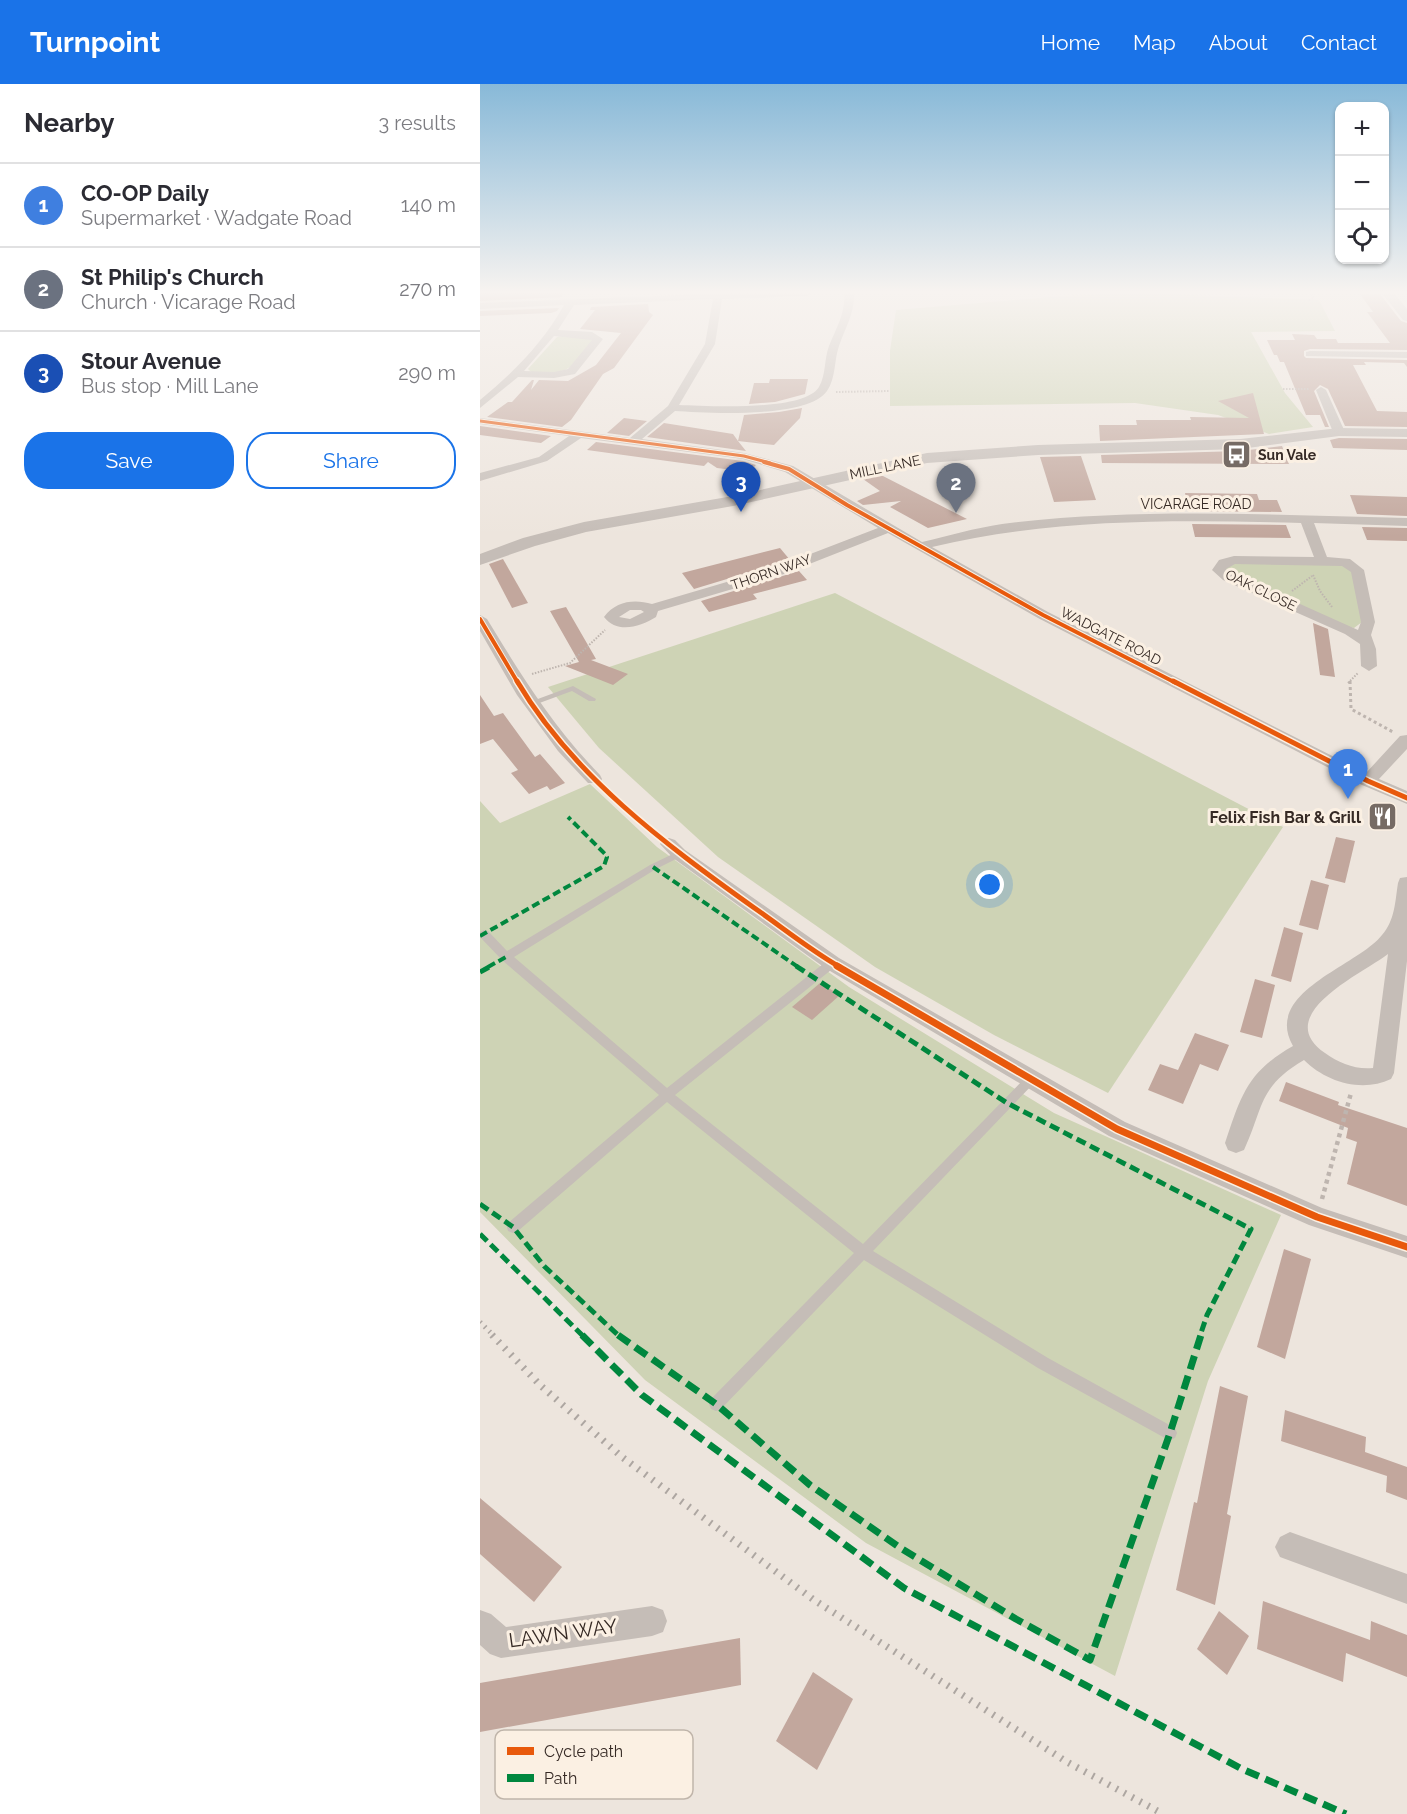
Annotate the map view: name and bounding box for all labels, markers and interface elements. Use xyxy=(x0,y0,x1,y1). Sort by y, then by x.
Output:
text: Turnpoint xyxy=(30,26,160,59)
text: Home xyxy=(1041,30,1100,55)
text: Map xyxy=(1133,30,1176,55)
text: About xyxy=(1209,30,1268,55)
text: Contact xyxy=(1301,30,1377,55)
map controls xyxy=(1335,102,1389,264)
button: + xyxy=(1335,102,1389,156)
text: Nearby xyxy=(24,108,114,138)
text: 3 results xyxy=(378,111,456,135)
button: − xyxy=(1335,156,1389,210)
text: CO-OP Daily xyxy=(81,180,209,206)
text: 1 xyxy=(39,193,48,217)
text: 140 m xyxy=(401,193,456,217)
text: Supermarket · Wadgate Road xyxy=(81,206,352,230)
button: locate xyxy=(1335,210,1389,264)
text: St Philip's Church xyxy=(81,264,264,290)
text: 2 xyxy=(38,277,49,301)
text: 270 m xyxy=(399,277,456,301)
text: Church · Vicarage Road xyxy=(81,290,296,314)
text: Stour Avenue xyxy=(81,348,221,374)
text: 3 xyxy=(38,361,49,385)
text: 290 m xyxy=(398,361,456,385)
text: Bus stop · Mill Lane xyxy=(81,374,259,398)
button: Save xyxy=(24,432,234,489)
button: Share xyxy=(246,432,456,489)
bus stop icon: Sun Vale xyxy=(1221,439,1253,471)
place label: Sun Vale xyxy=(1258,447,1317,463)
street label: MILL LANE xyxy=(848,452,922,482)
pin: 3 xyxy=(722,462,760,512)
pin: 2 xyxy=(936,464,976,513)
street label: VICARAGE ROAD xyxy=(1141,496,1252,512)
street label: THORN WAY xyxy=(729,551,813,593)
street label: OAK CLOSE xyxy=(1223,566,1299,614)
street label: WADGATE ROAD xyxy=(1058,604,1164,668)
pin: 1 xyxy=(1328,750,1368,799)
restaurant icon: Felix Fish Bar & Grill xyxy=(1366,801,1398,833)
place label: Felix Fish Bar & Grill xyxy=(1210,808,1362,827)
your location xyxy=(975,870,1004,899)
street label: LAWN WAY xyxy=(507,1614,619,1652)
legend xyxy=(495,1730,693,1799)
text: Cycle path xyxy=(544,1742,623,1761)
text: Path xyxy=(544,1769,577,1788)

